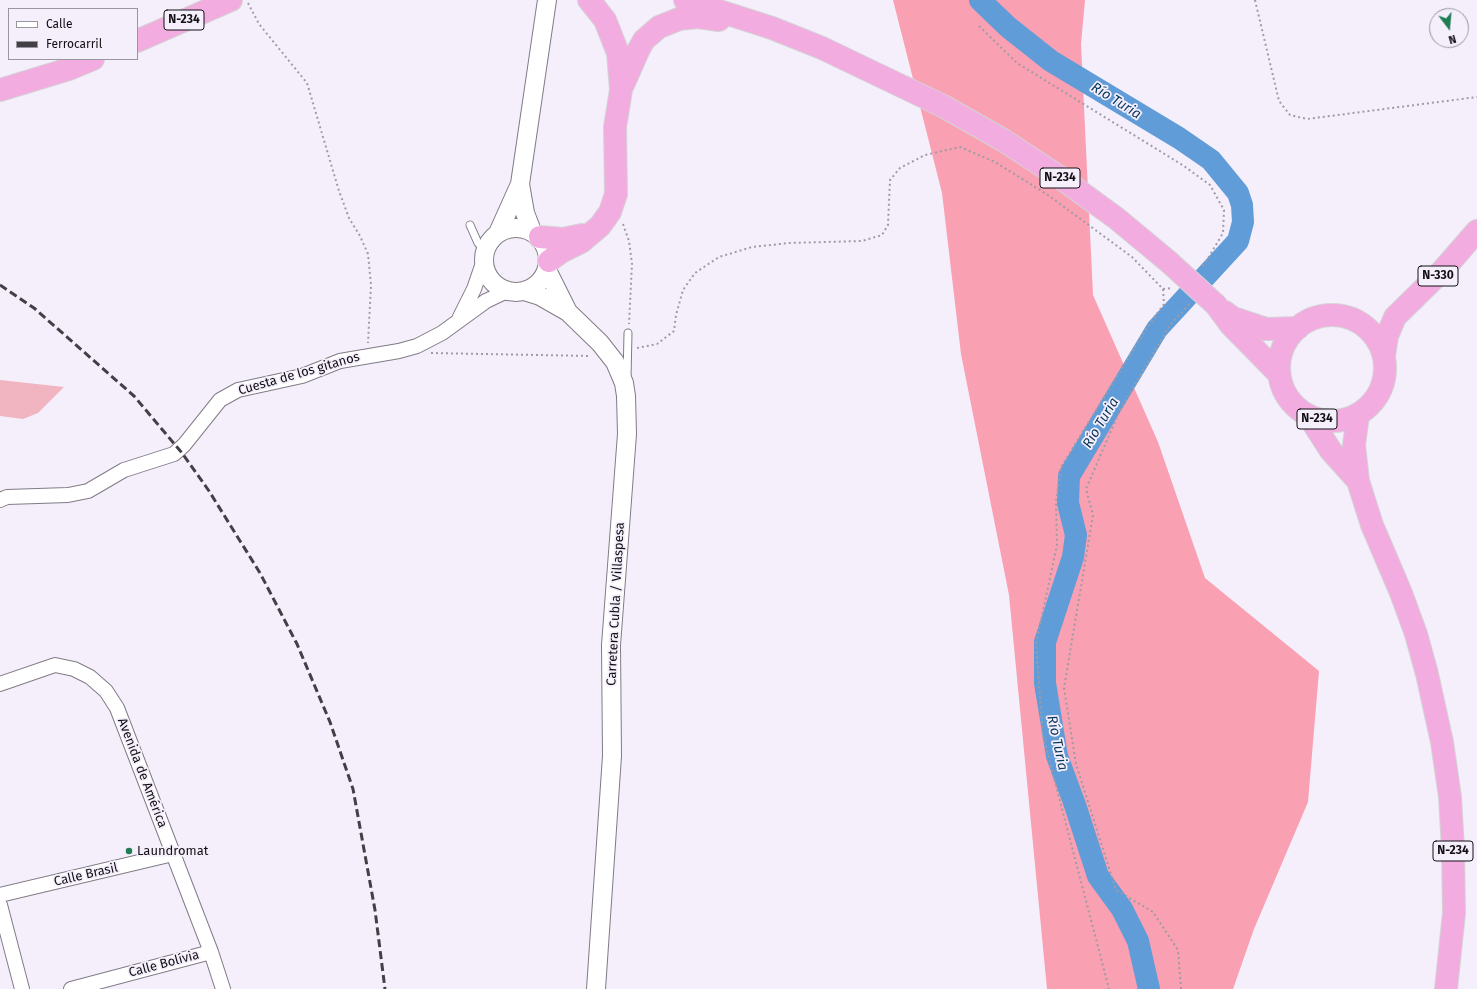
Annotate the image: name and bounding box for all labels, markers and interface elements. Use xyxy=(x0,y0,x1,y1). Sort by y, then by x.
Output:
legend xyxy=(8,8,138,60)
north arrow xyxy=(1429,8,1469,48)
road number: N-234 xyxy=(164,10,204,30)
text: Calle xyxy=(46,17,73,31)
text: N xyxy=(1447,32,1457,46)
text: Ferrocarril xyxy=(46,37,102,51)
water label: Río Turia xyxy=(1088,79,1144,123)
road number: N-234 xyxy=(1040,168,1080,188)
road number: N-330 xyxy=(1418,266,1458,286)
street label: Cuesta de los gitanos xyxy=(237,349,361,399)
water label: Río Turia xyxy=(1079,395,1123,451)
road number: N-234 xyxy=(1297,409,1337,429)
street label: Carretera Cubla / Villaspesa xyxy=(604,522,628,686)
water label: Río Turia xyxy=(1043,714,1071,772)
street label: Avenida de América xyxy=(114,716,170,830)
road number: N-234 xyxy=(1433,841,1473,861)
place label: Laundromat xyxy=(137,843,208,859)
marker: Laundromat xyxy=(124,846,134,856)
street label: Calle Brasil xyxy=(53,860,119,890)
street label: Calle Bolívia xyxy=(127,947,201,981)

